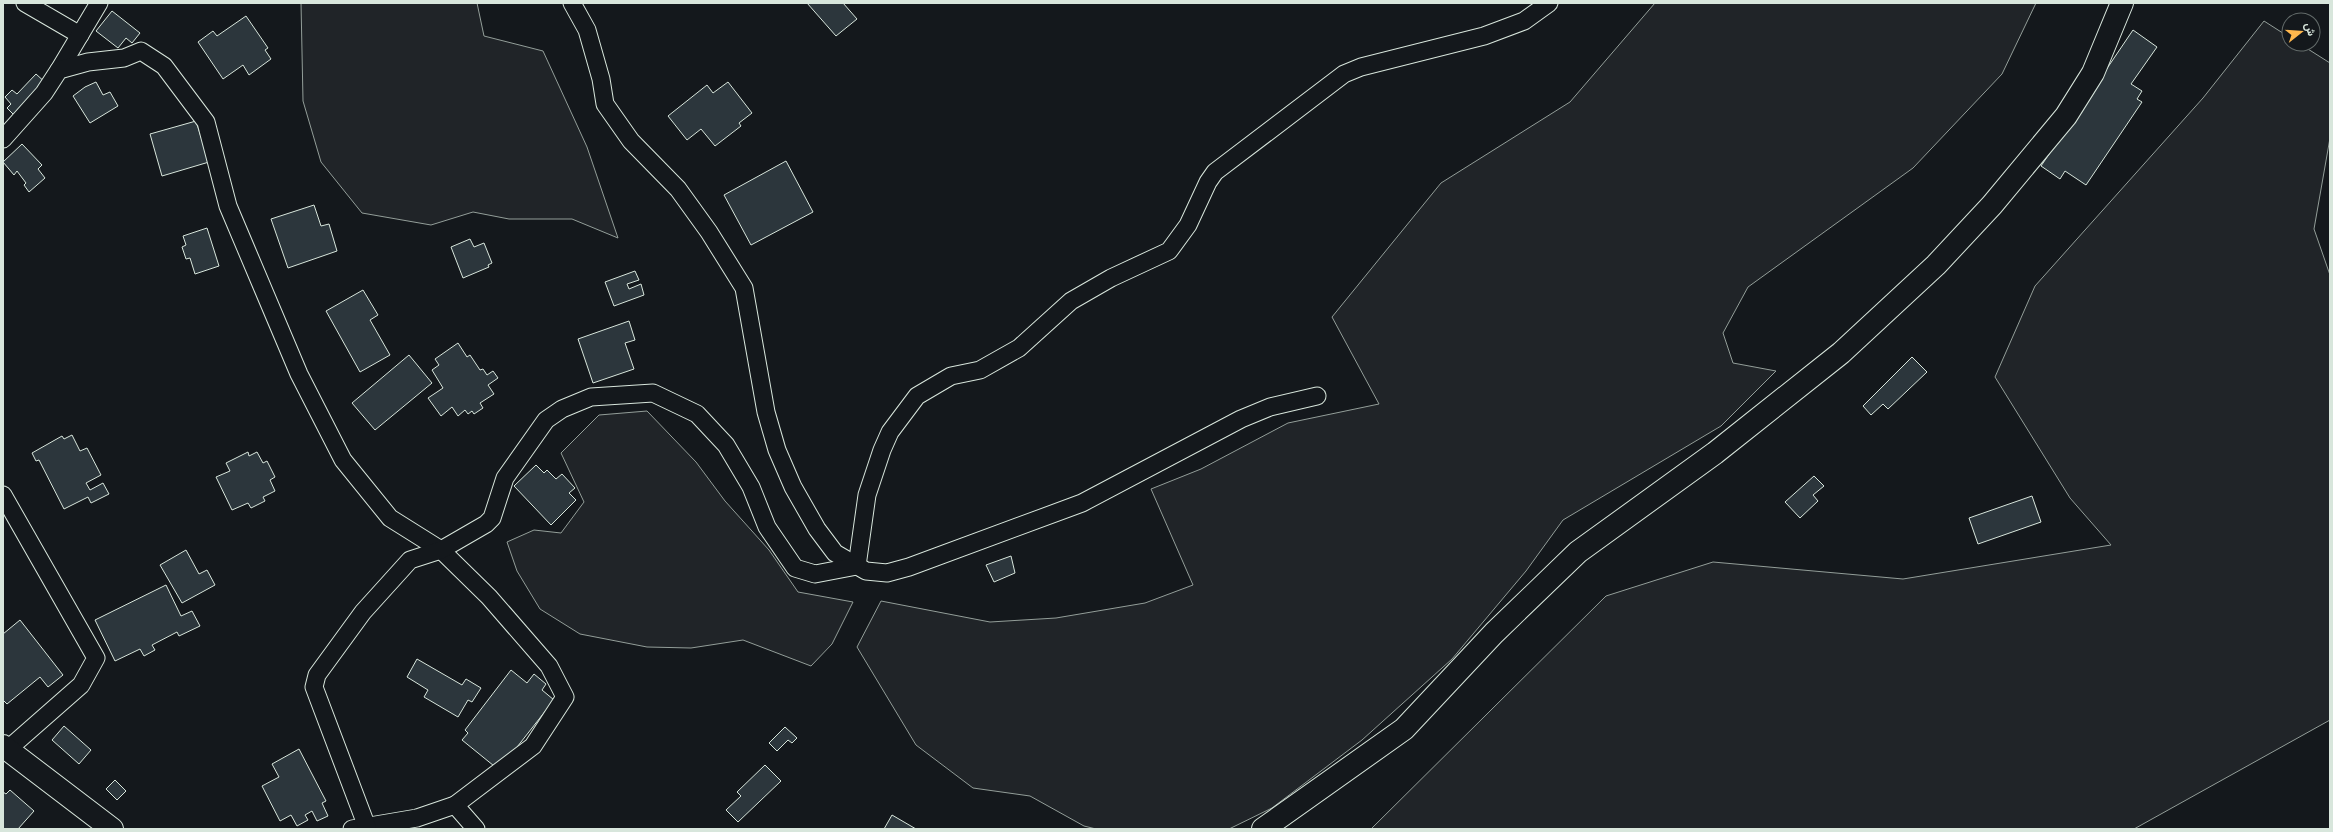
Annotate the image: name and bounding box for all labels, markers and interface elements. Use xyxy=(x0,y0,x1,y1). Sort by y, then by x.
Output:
north arrow xyxy=(2281,12,2321,52)
text: ش xyxy=(2302,21,2319,37)

